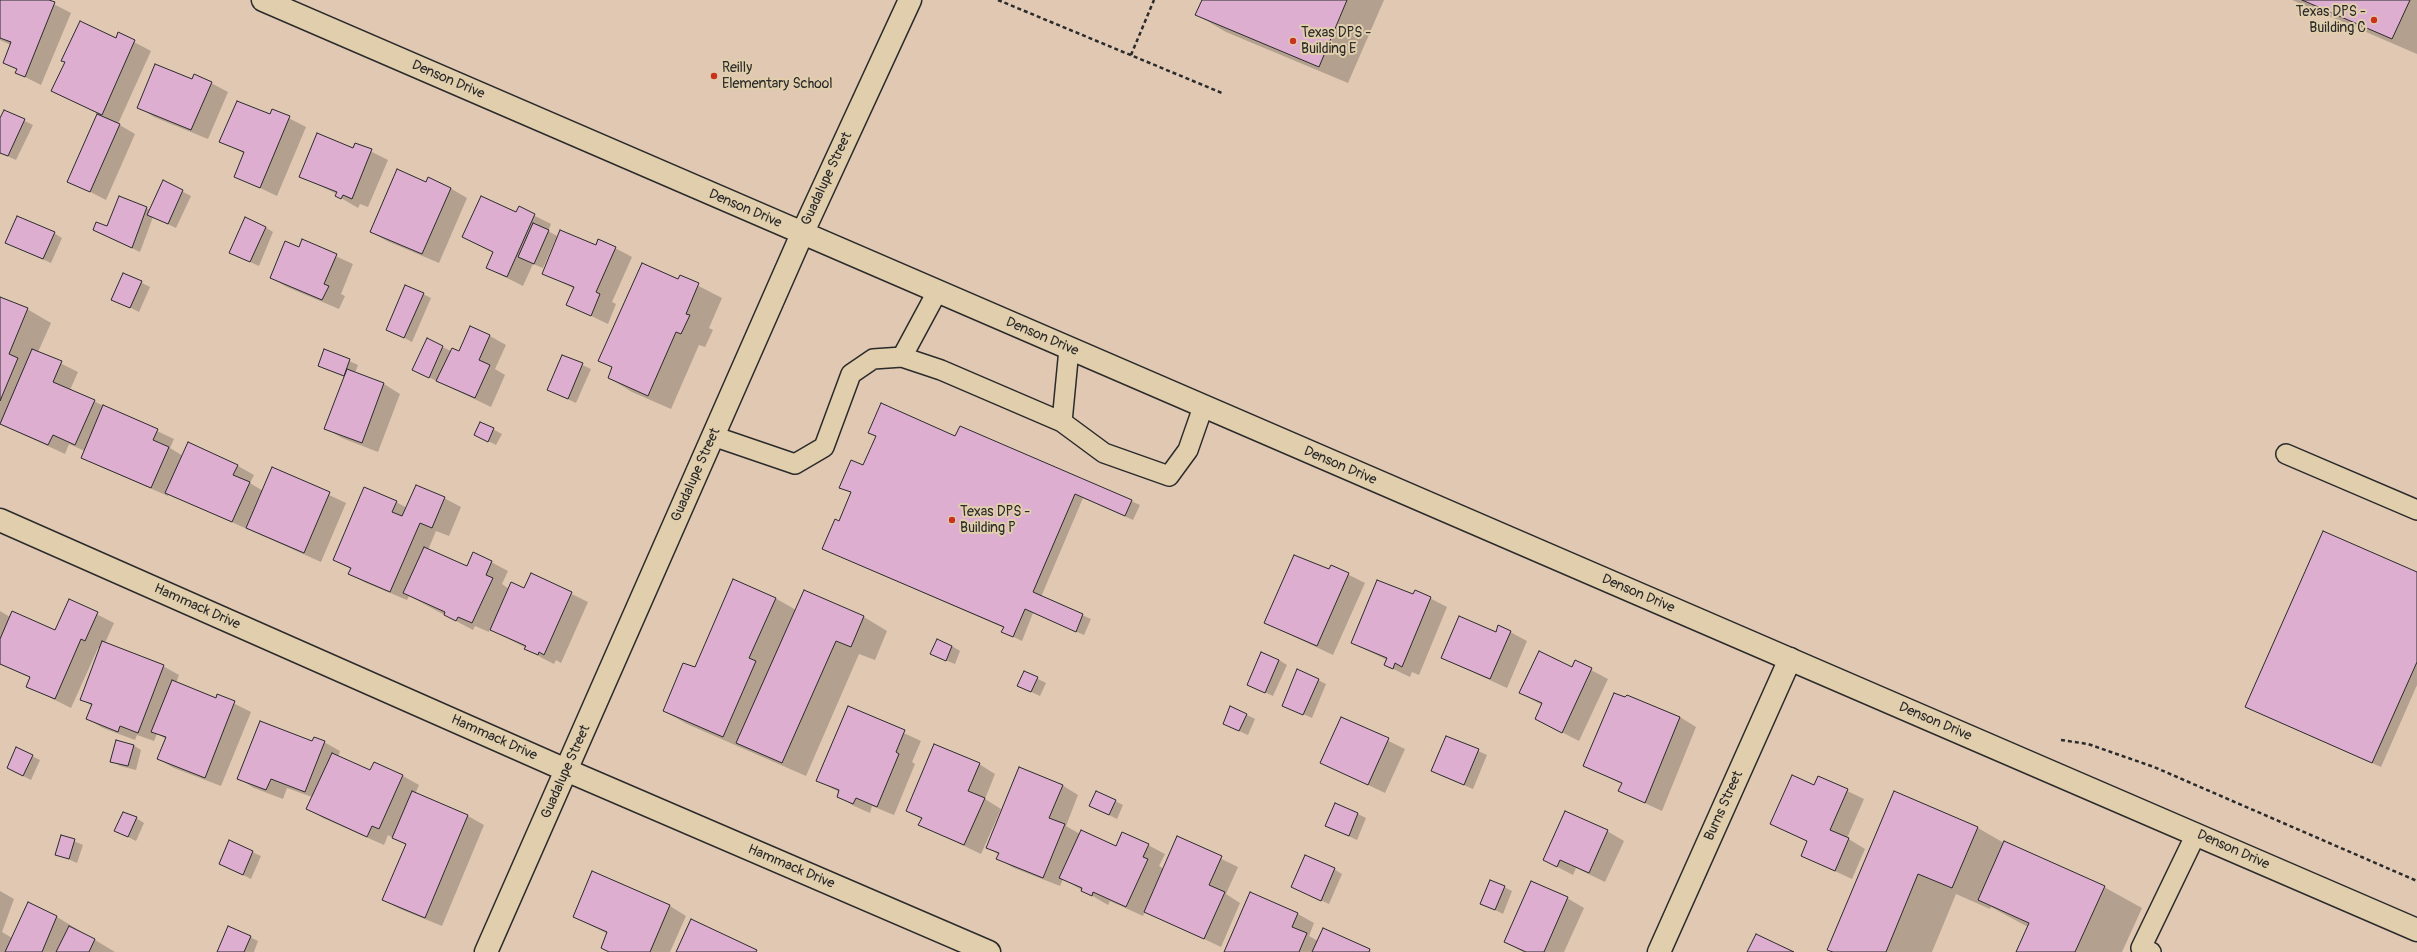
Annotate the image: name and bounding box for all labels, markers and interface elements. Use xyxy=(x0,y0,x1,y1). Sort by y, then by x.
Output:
place label: Texas DPS - Building C xyxy=(2296,4,2366,36)
marker: Texas DPS - Building C xyxy=(2369,15,2379,25)
place label: Texas DPS - Building E xyxy=(1301,25,1371,58)
marker: Texas DPS - Building E xyxy=(1288,36,1298,46)
street label: Denson Drive xyxy=(409,57,487,103)
place label: Reilly Elementary School xyxy=(722,60,833,92)
marker: Reilly Elementary School xyxy=(709,71,719,81)
street label: Guadalupe Street xyxy=(798,130,856,228)
street label: Denson Drive xyxy=(706,186,784,232)
street label: Denson Drive xyxy=(1003,314,1081,360)
street label: Guadalupe Street xyxy=(668,425,724,525)
street label: Denson Drive xyxy=(1301,443,1379,489)
place label: Texas DPS - Building P xyxy=(960,504,1030,536)
marker: Texas DPS - Building P xyxy=(947,515,957,525)
street label: Denson Drive xyxy=(1599,571,1677,617)
street label: Hammack Drive xyxy=(151,580,243,634)
street label: Denson Drive xyxy=(1896,699,1974,745)
street label: Hammack Drive xyxy=(448,711,540,765)
street label: Guadalupe Street xyxy=(538,722,594,822)
street label: Burns Street xyxy=(1701,768,1747,844)
street label: Denson Drive xyxy=(2194,827,2272,873)
street label: Hammack Drive xyxy=(745,841,837,893)

